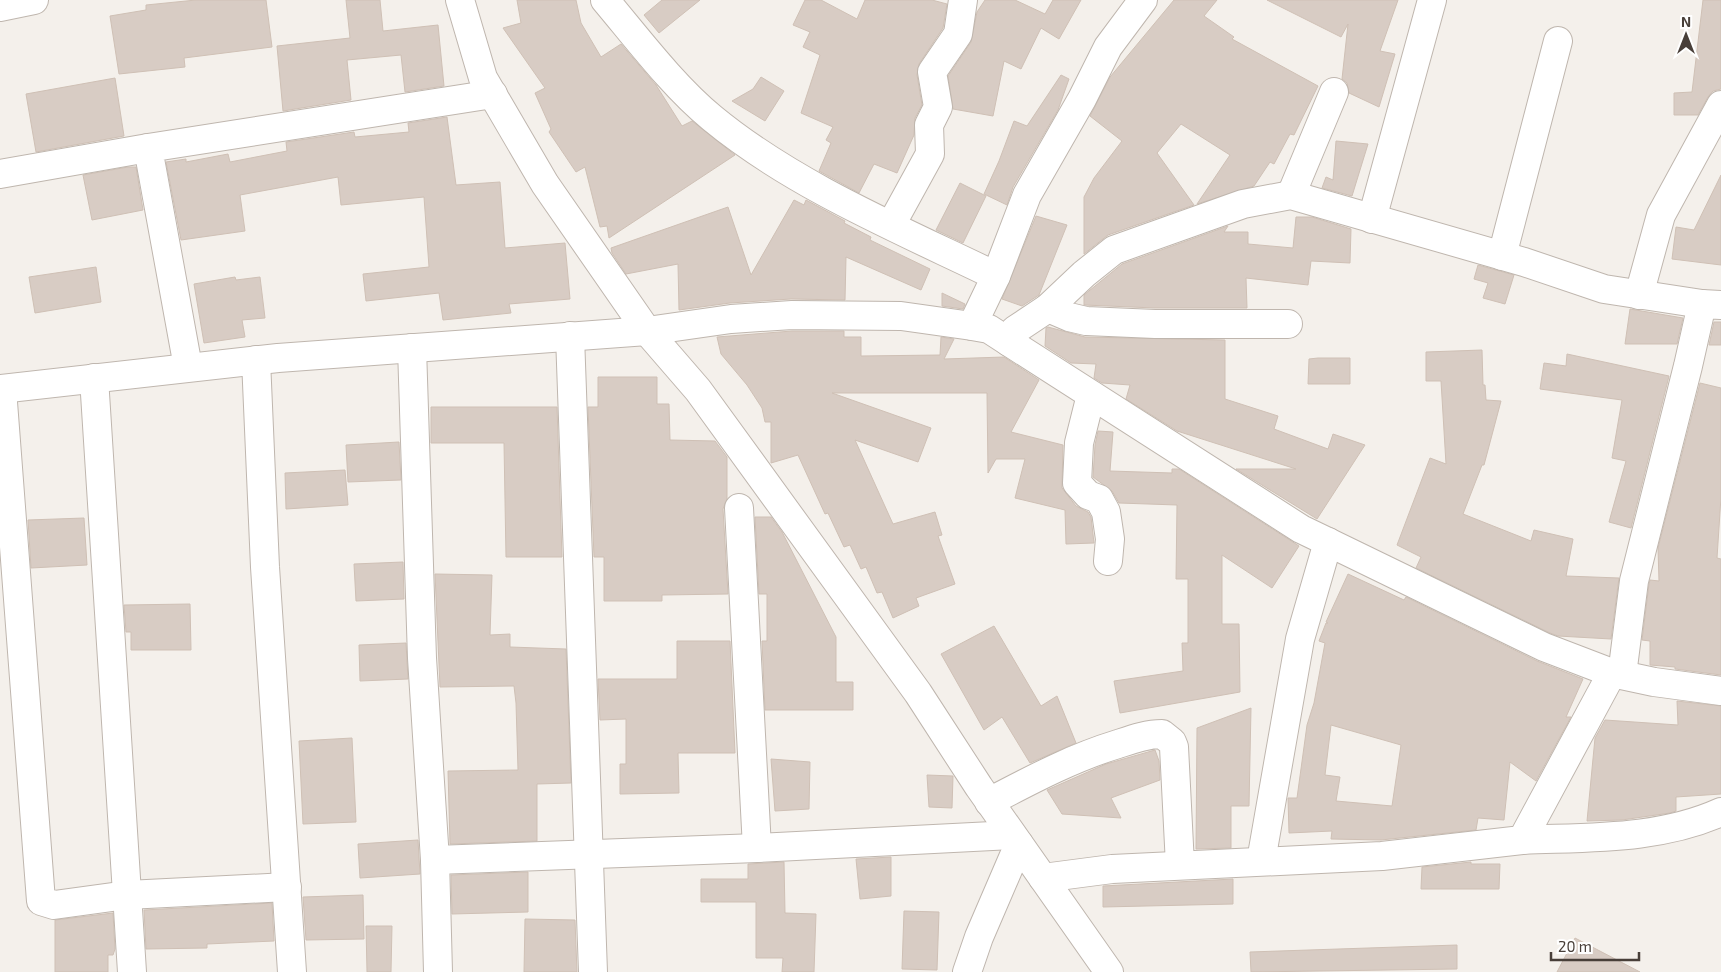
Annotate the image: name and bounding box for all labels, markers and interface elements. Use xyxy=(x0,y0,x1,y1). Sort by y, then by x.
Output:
north arrow xyxy=(1661,10,1711,60)
text: N xyxy=(1681,13,1691,30)
scale bar xyxy=(1551,930,1638,962)
text: 20 m xyxy=(1558,937,1592,955)

